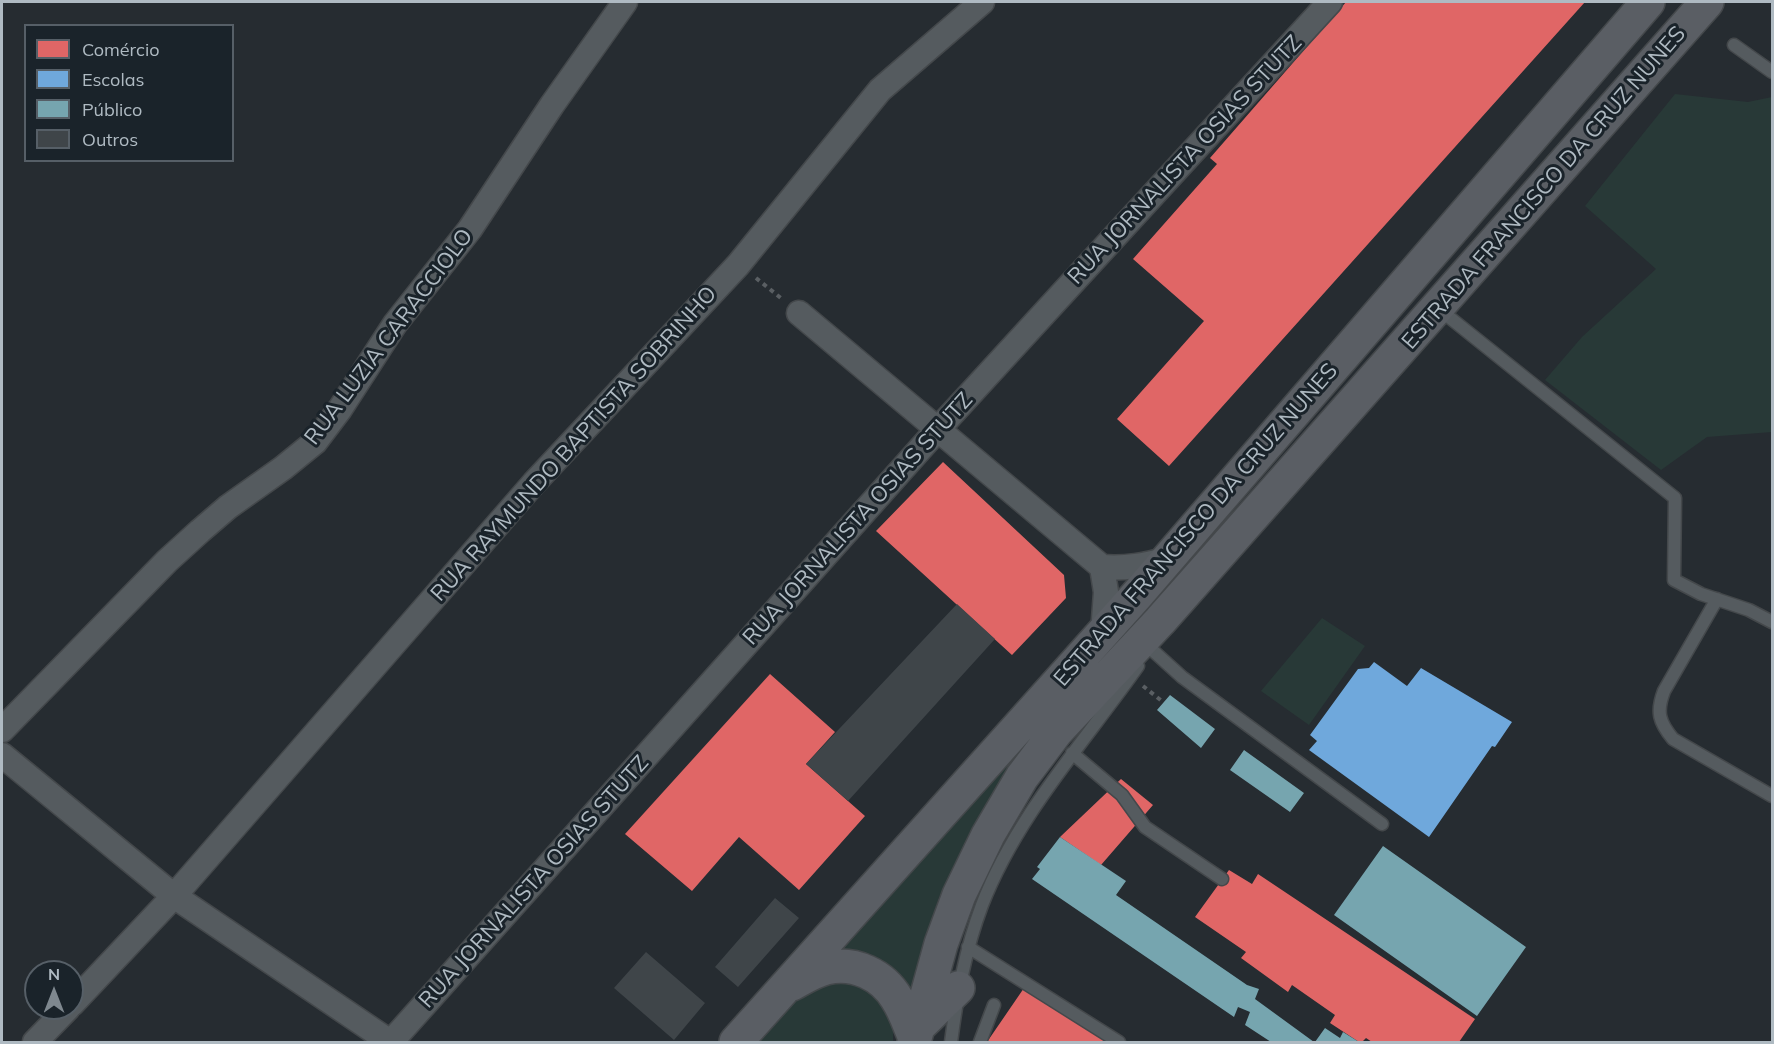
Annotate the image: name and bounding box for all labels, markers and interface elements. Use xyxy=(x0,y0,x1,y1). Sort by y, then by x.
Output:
street label: ESTRADA FRANCISCO DA CRUZ NUNES xyxy=(1397,21,1691,355)
legend xyxy=(24,24,234,162)
street label: RUA JORNALISTA OSIAS STUTZ xyxy=(1063,30,1307,290)
text: Comércio xyxy=(82,38,159,61)
text: Escolas xyxy=(82,68,144,91)
text: Público xyxy=(82,98,142,121)
text: Outros xyxy=(82,128,138,151)
street label: RUA LUZIA CARACCIOLO xyxy=(299,224,479,450)
street label: RUA RAYMUNDO BAPTISTA SOBRINHO xyxy=(425,281,723,607)
street label: ESTRADA FRANCISCO DA CRUZ NUNES xyxy=(1049,358,1343,692)
street label: RUA JORNALISTA OSIAS STUTZ xyxy=(738,387,978,651)
street label: RUA JORNALISTA OSIAS STUTZ xyxy=(414,750,654,1014)
north arrow xyxy=(24,960,84,1020)
text: N xyxy=(48,964,60,984)

